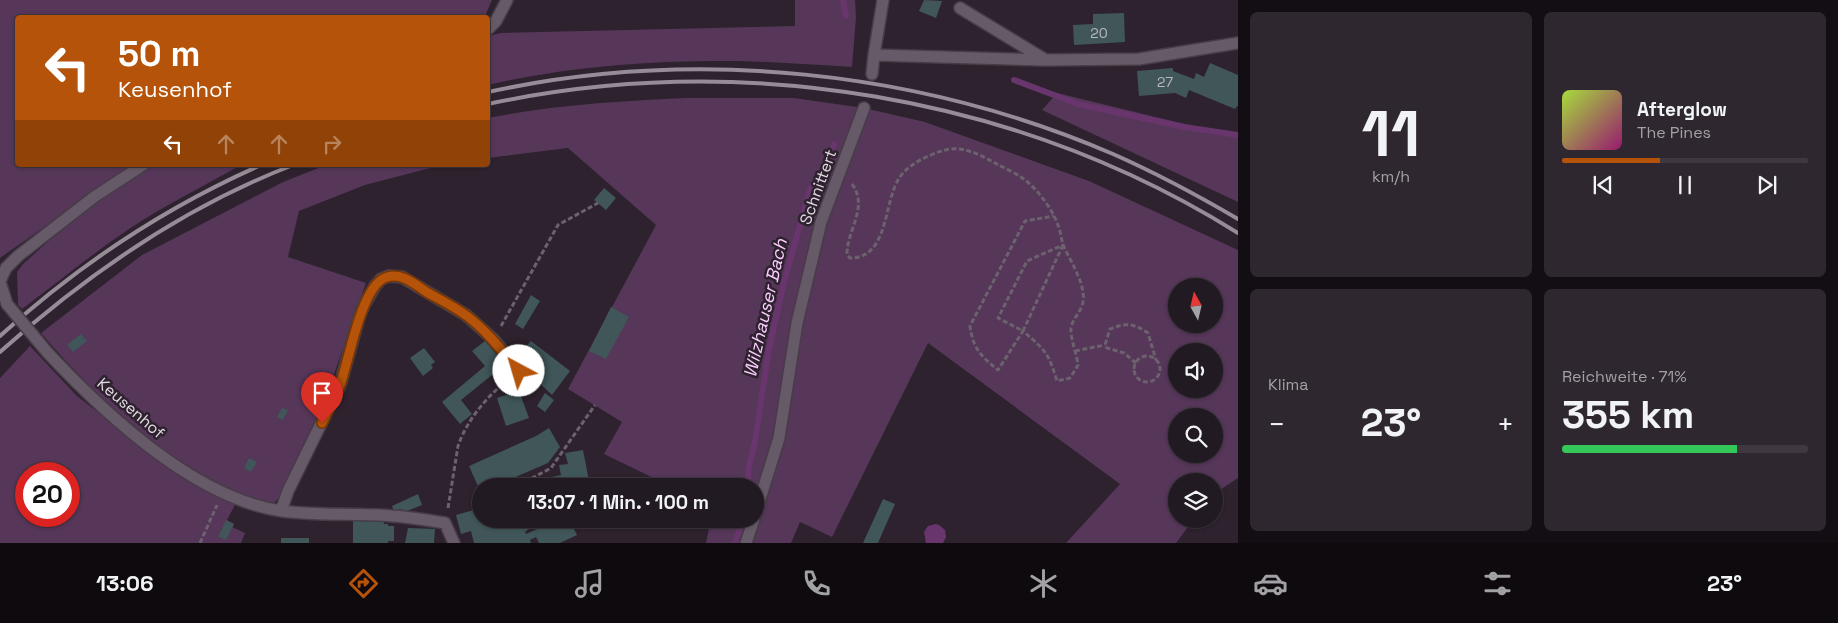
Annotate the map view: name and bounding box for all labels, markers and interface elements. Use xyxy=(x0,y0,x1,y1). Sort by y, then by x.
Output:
house number: 20 xyxy=(1090,24,1108,42)
text: 50 m xyxy=(118,32,200,76)
icon: left xyxy=(35,35,100,100)
house number: 27 xyxy=(1157,73,1173,91)
text: Keusenhof xyxy=(118,75,232,103)
text: 11 xyxy=(1362,92,1420,175)
text: Afterglow xyxy=(1637,97,1727,122)
text: The Pines xyxy=(1637,122,1711,143)
icon: left xyxy=(159,130,187,158)
icon: ahead xyxy=(212,130,240,158)
icon: ahead xyxy=(265,130,293,158)
icon: right xyxy=(318,130,346,158)
street label: Schnittert xyxy=(795,147,841,227)
text: km/h xyxy=(1372,166,1410,187)
icon: previous xyxy=(1589,171,1617,199)
icon: pause xyxy=(1671,171,1699,199)
icon: next xyxy=(1753,171,1781,199)
water label: Wilzhauser Bach xyxy=(738,236,792,380)
north arrow xyxy=(1168,278,1222,332)
map controls xyxy=(1168,278,1223,528)
button: sound xyxy=(1168,343,1223,398)
position arrow xyxy=(492,344,544,396)
text: Reichweite · 71% xyxy=(1562,366,1687,387)
pin xyxy=(301,372,343,423)
street label: Keusenhof xyxy=(93,373,169,443)
text: Klima xyxy=(1268,374,1309,395)
icon: arrive xyxy=(308,379,336,407)
text: 355 km xyxy=(1562,391,1694,439)
text: 23° xyxy=(1361,399,1421,447)
text: − xyxy=(1268,406,1285,442)
text: + xyxy=(1497,406,1514,442)
button: search xyxy=(1168,408,1223,463)
speed limit sign: 20 xyxy=(15,462,80,527)
button: layers xyxy=(1168,473,1223,528)
text: 13:07 · 1 Min. · 100 m xyxy=(527,490,709,515)
icon: directions xyxy=(346,566,381,601)
icon: music xyxy=(572,566,607,601)
icon: phone xyxy=(799,566,834,601)
icon: climate xyxy=(1026,566,1061,601)
icon: car xyxy=(1253,566,1288,601)
icon: filters xyxy=(1480,566,1515,601)
text: 13:06 xyxy=(96,569,154,597)
text: 23° xyxy=(1707,569,1742,597)

